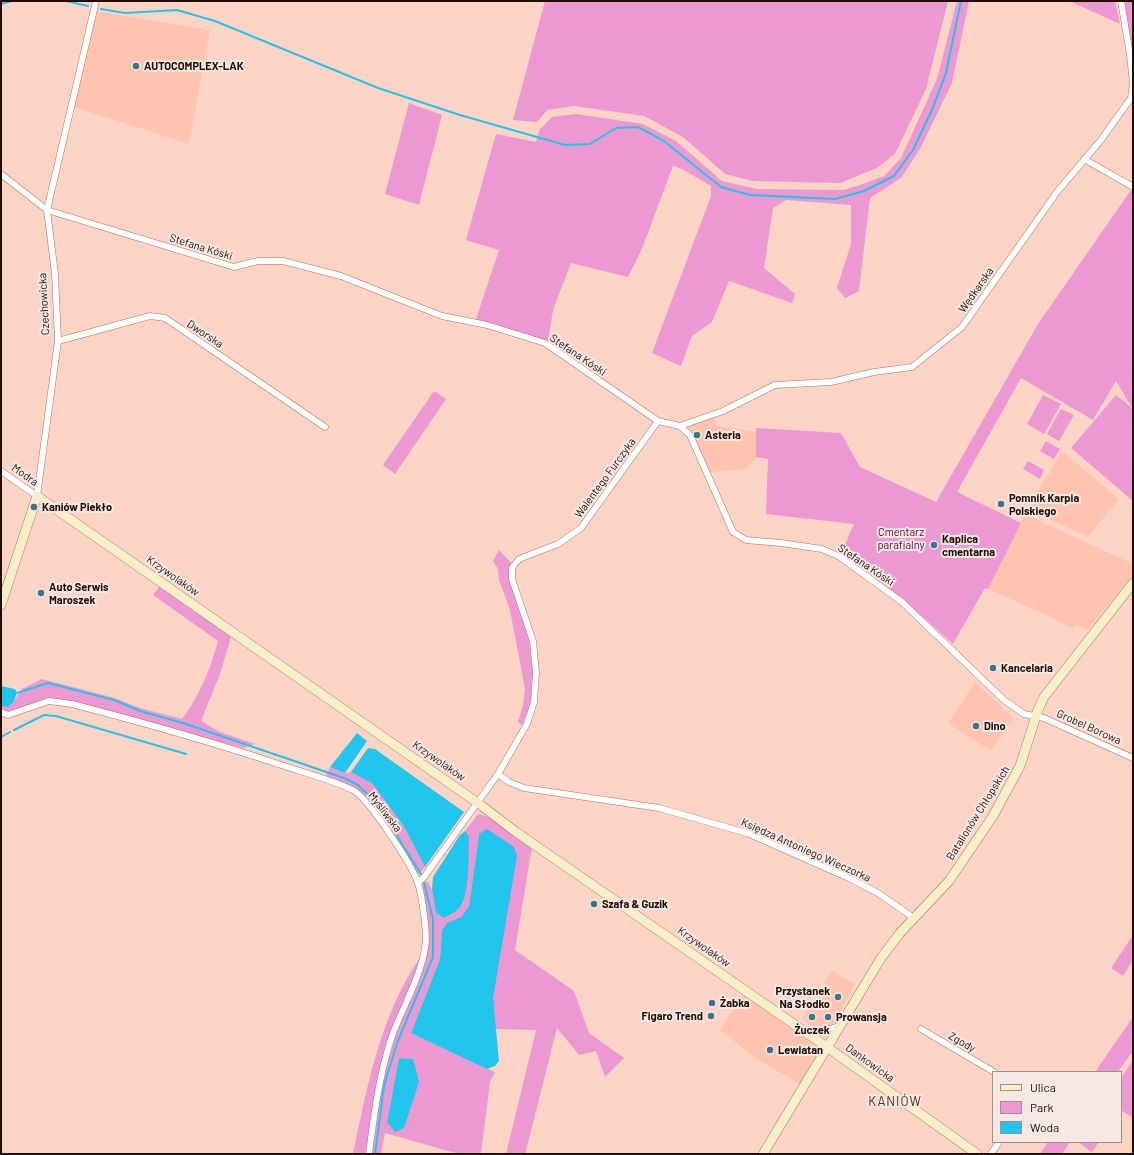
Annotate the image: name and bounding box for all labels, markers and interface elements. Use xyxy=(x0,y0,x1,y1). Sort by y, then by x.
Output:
place label: AUTOCOMPLEX-LAK xyxy=(144,59,244,73)
marker: AUTOCOMPLEX-LAK xyxy=(131,61,141,71)
street label: Stefana Kóski xyxy=(168,231,234,263)
street label: Wędkarska xyxy=(956,265,996,315)
street label: Czechowicka xyxy=(36,273,52,335)
street label: Dworska xyxy=(184,317,226,351)
street label: Stefana Kóski xyxy=(547,331,609,379)
place label: Asteria xyxy=(705,428,741,442)
marker: Asteria xyxy=(692,430,702,440)
street label: Walentego Furczyka xyxy=(572,435,638,521)
street label: Modra xyxy=(9,461,41,489)
place label: Pomnik Karpia Polskiego xyxy=(1009,491,1079,517)
marker: Pomnik Karpia Polskiego xyxy=(996,499,1006,509)
place label: Kaniów Piekło xyxy=(42,500,112,514)
marker: Kaniów Piekło xyxy=(29,502,39,512)
park label: Cmentarz parafialny xyxy=(877,525,925,551)
place label: Kaplica cmentarna xyxy=(942,532,995,558)
marker: Kaplica cmentarna xyxy=(929,540,939,550)
street label: Stefana Kóski xyxy=(835,541,897,589)
street label: Krzywolaków xyxy=(144,553,202,599)
place label: Auto Serwis Maroszek xyxy=(49,580,109,606)
marker: Auto Serwis Maroszek xyxy=(36,588,46,598)
place label: Kancelaria xyxy=(1001,661,1053,675)
marker: Kancelaria xyxy=(988,663,998,673)
street label: Grobel Borowa xyxy=(1055,707,1123,747)
place label: Dino xyxy=(984,719,1006,733)
marker: Dino xyxy=(971,721,981,731)
street label: Krzywolaków xyxy=(410,738,468,784)
street label: Batalionów Chłopskich xyxy=(944,763,1012,863)
street label: Myśliwska xyxy=(366,789,404,835)
street label: Księdza Antoniego Wieczorka xyxy=(739,815,873,885)
place label: Szafa & Guzik xyxy=(602,897,668,911)
marker: Szafa & Guzik xyxy=(589,899,599,909)
street label: Krzywolaków xyxy=(675,924,733,970)
place label: Przystanek Na Słodko xyxy=(776,984,830,1010)
marker: Przystanek Na Słodko xyxy=(833,992,843,1002)
place label: Żabka xyxy=(720,996,750,1010)
marker: Żabka xyxy=(707,998,717,1008)
place label: Figaro Trend xyxy=(642,1009,703,1023)
place label: Prowansja xyxy=(836,1010,887,1024)
marker: Figaro Trend xyxy=(706,1011,716,1021)
marker: Żuczek xyxy=(807,1012,817,1022)
marker: Prowansja xyxy=(823,1012,833,1022)
place label: Żuczek xyxy=(794,1023,830,1037)
street label: Zgody xyxy=(946,1029,978,1055)
street label: Dankowicka xyxy=(843,1041,897,1085)
place label: Lewiatan xyxy=(778,1043,823,1057)
marker: Lewiatan xyxy=(765,1045,775,1055)
legend xyxy=(992,1071,1122,1143)
text: Ulica xyxy=(1030,1080,1056,1094)
district label: KANIÓW xyxy=(868,1094,922,1110)
text: Park xyxy=(1030,1100,1054,1114)
text: Woda xyxy=(1030,1120,1059,1134)

